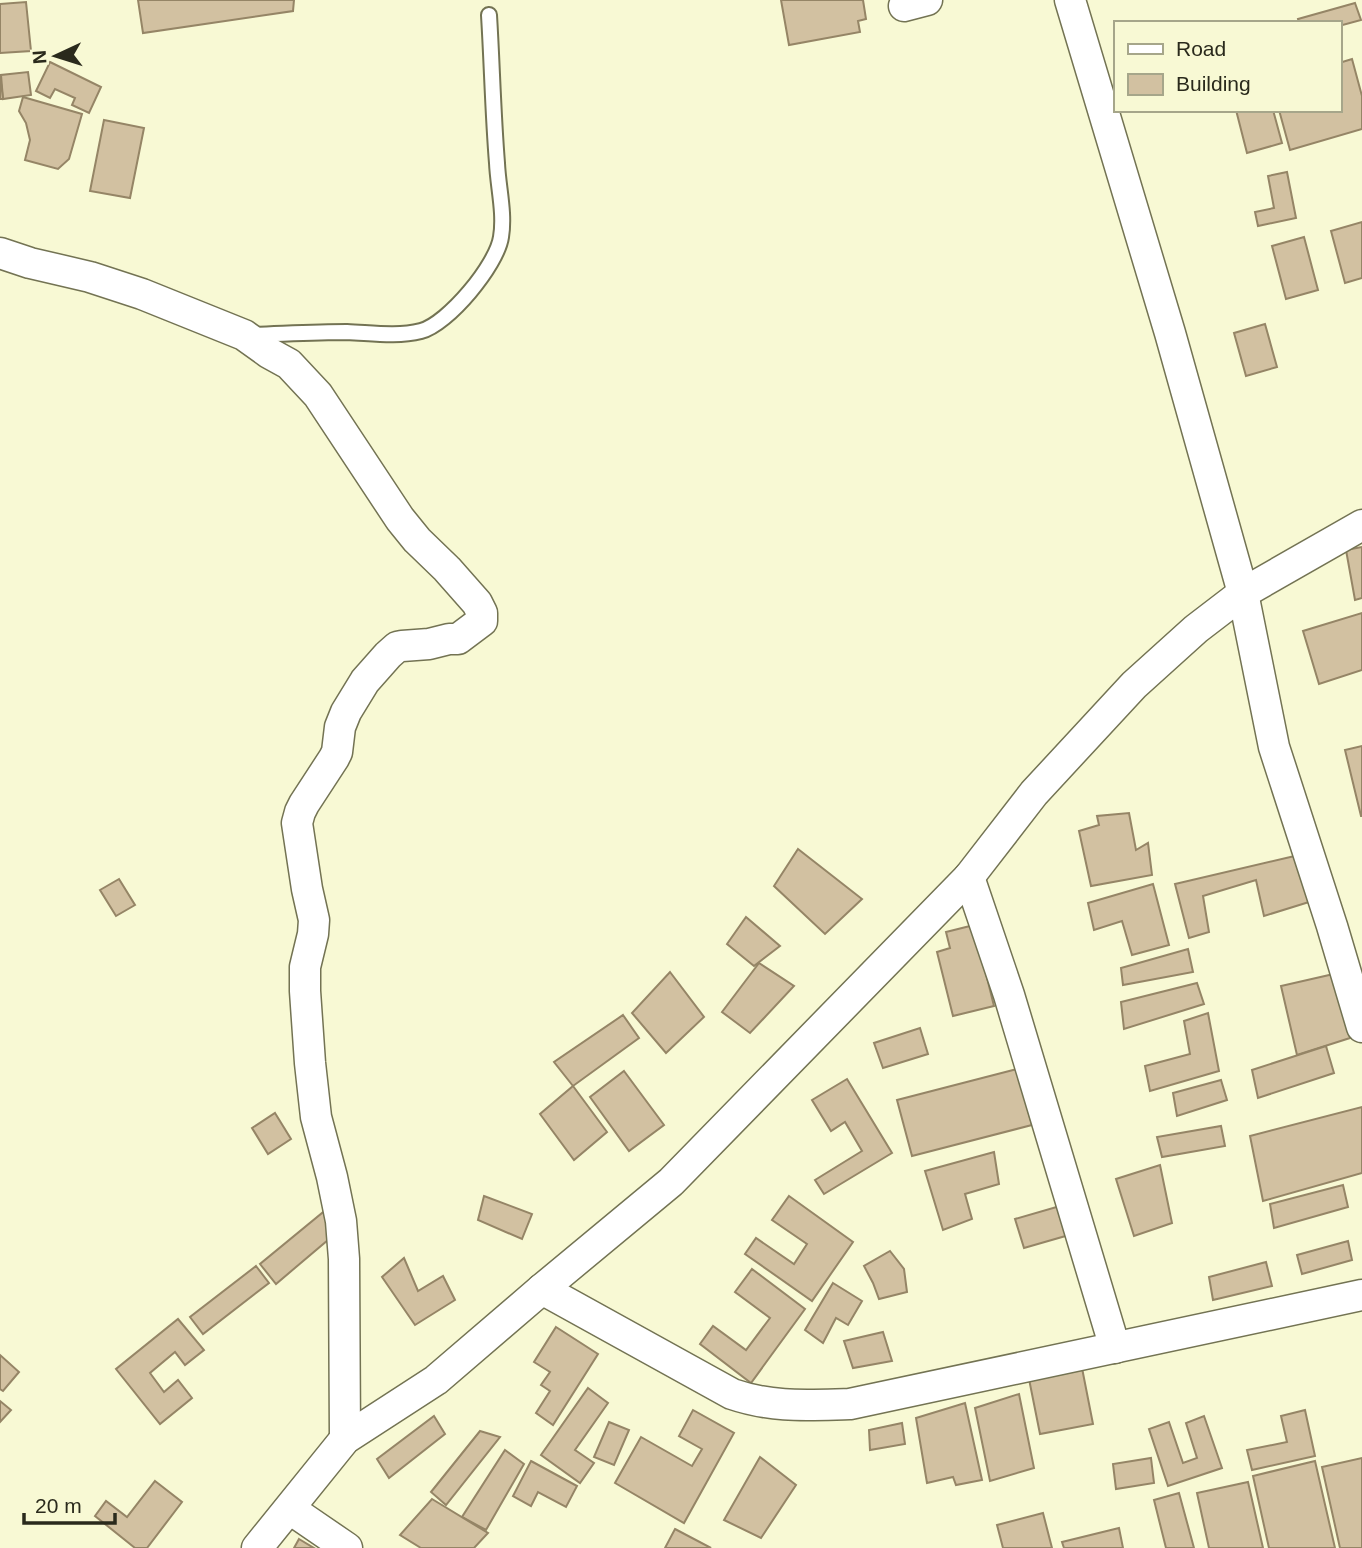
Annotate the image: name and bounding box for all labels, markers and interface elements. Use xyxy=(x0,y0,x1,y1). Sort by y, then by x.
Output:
north arrow xyxy=(21,21,91,91)
legend xyxy=(1114,21,1341,112)
text: Road xyxy=(1176,37,1226,60)
text: N xyxy=(29,50,50,65)
text: Building xyxy=(1176,72,1251,95)
scale bar xyxy=(24,1482,116,1526)
text: 20 m xyxy=(35,1494,82,1517)

